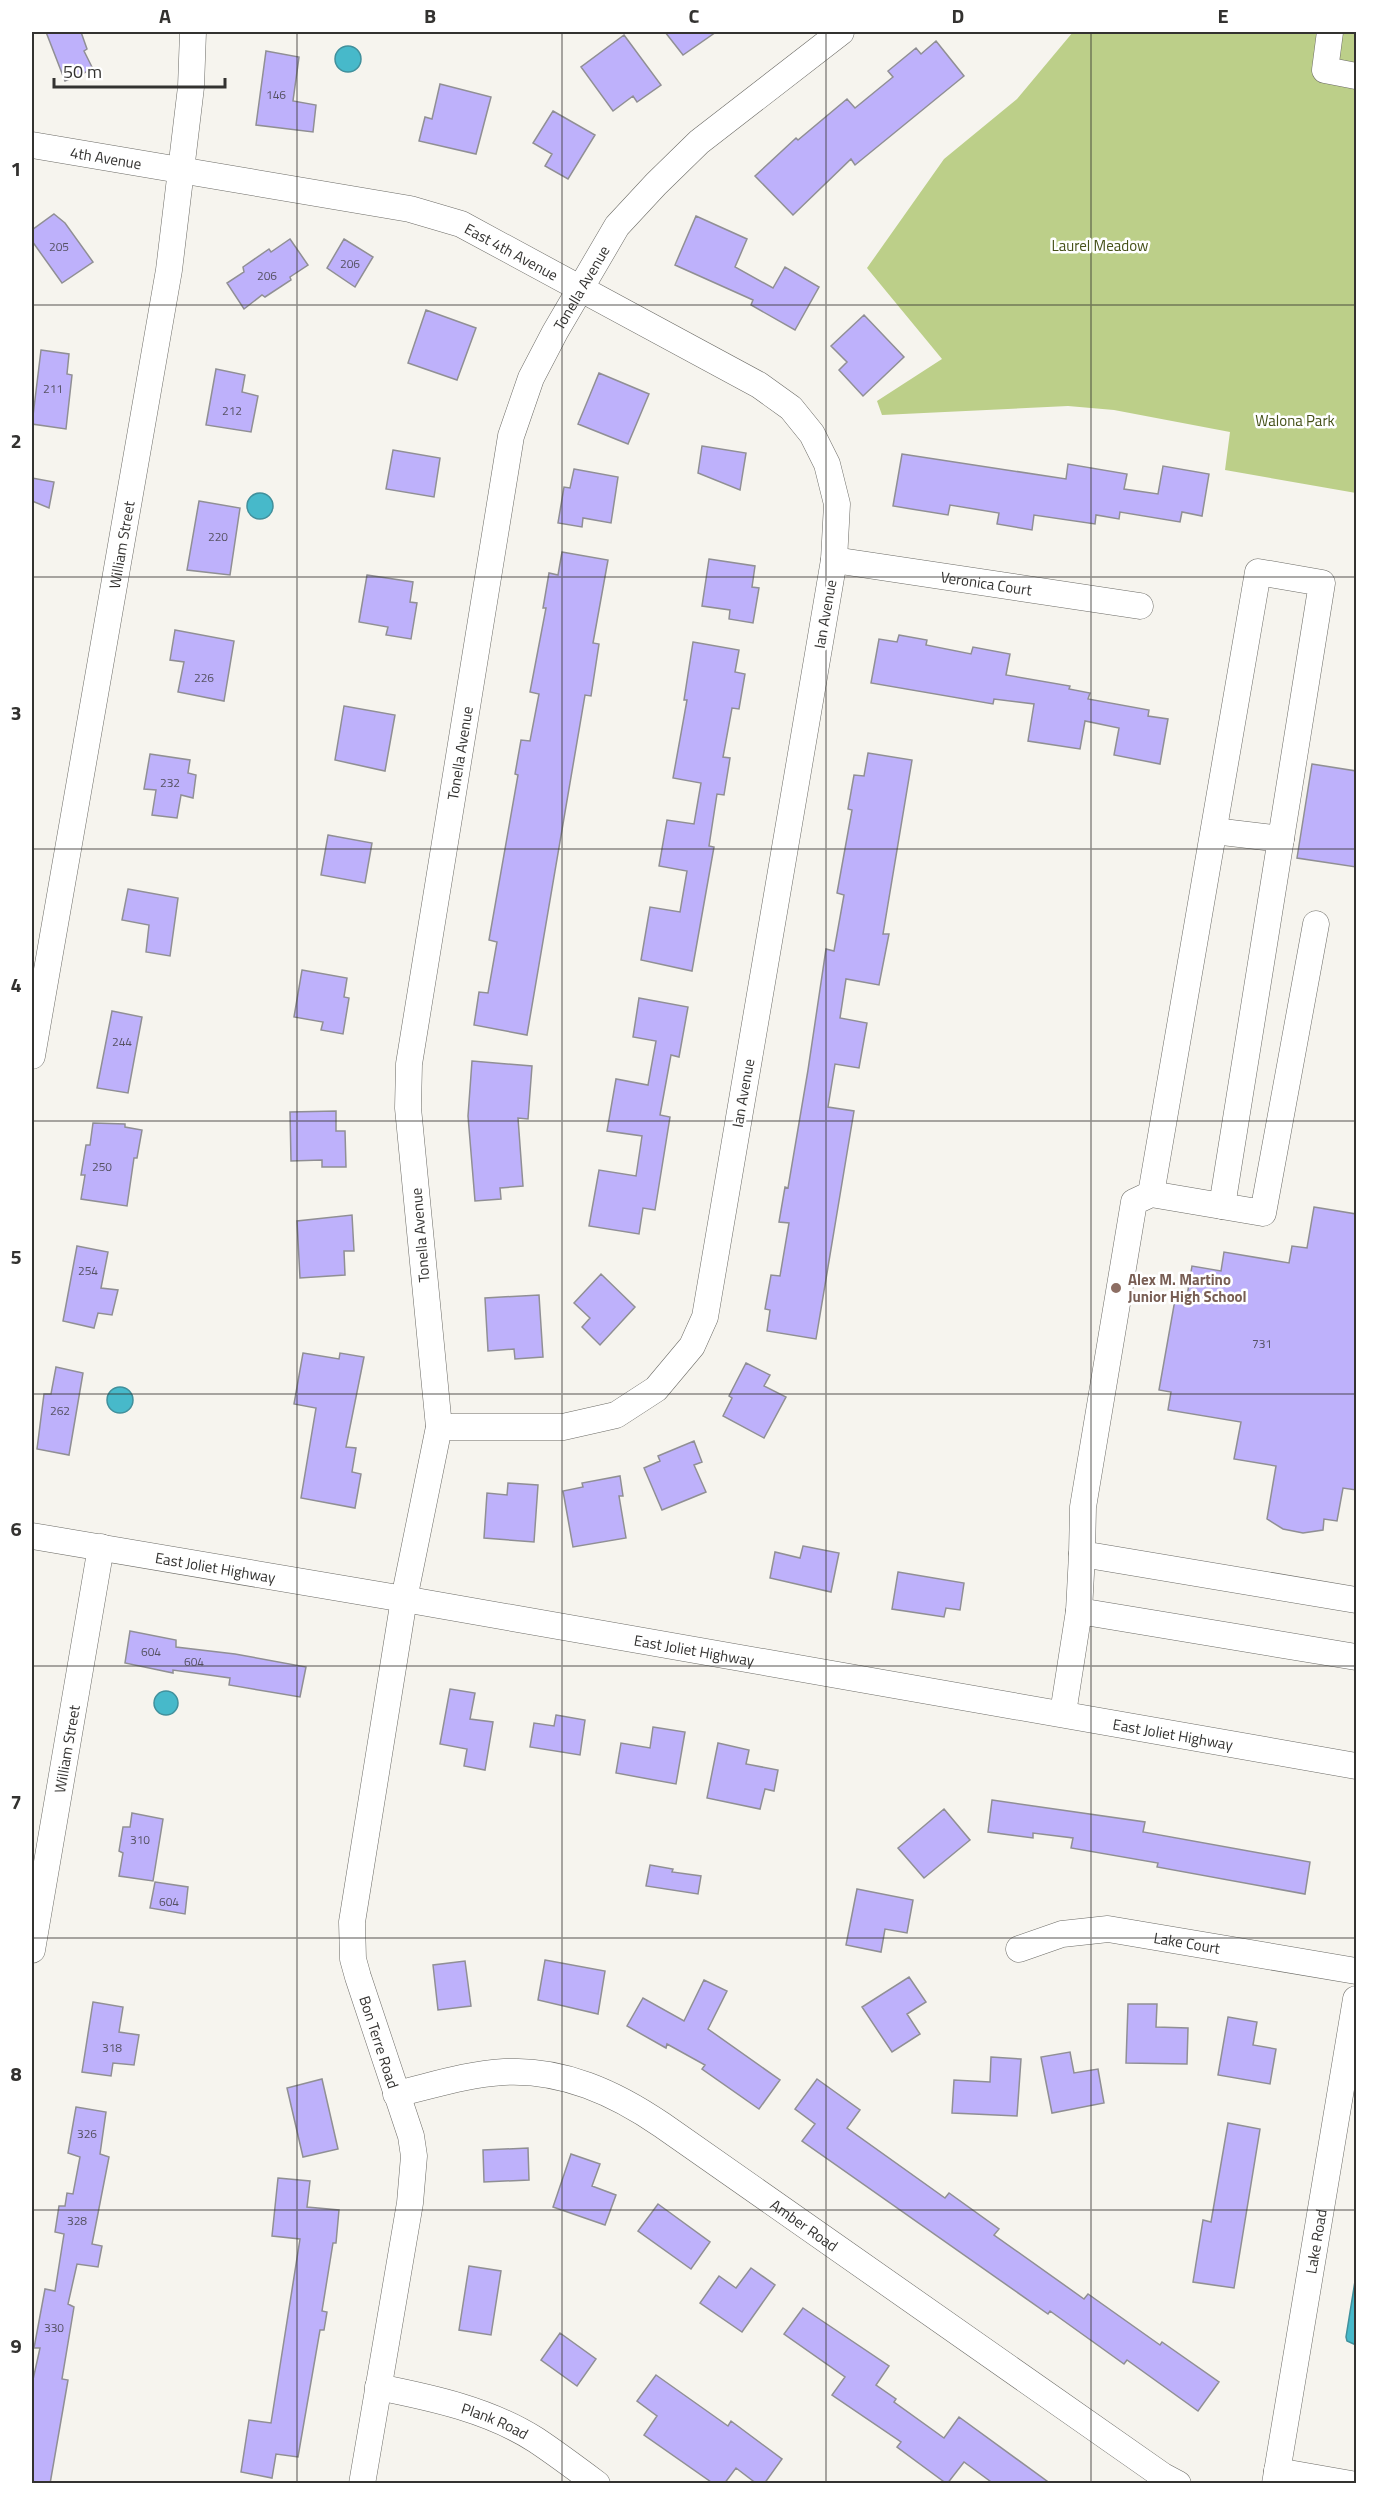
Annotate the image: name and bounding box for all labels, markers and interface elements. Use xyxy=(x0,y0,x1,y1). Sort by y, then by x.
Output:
text: A xyxy=(159,0,171,31)
text: B xyxy=(424,0,436,31)
text: C xyxy=(689,0,700,31)
text: D xyxy=(952,0,964,31)
text: E xyxy=(1217,0,1229,31)
scale bar xyxy=(54,51,225,89)
text: 50 m xyxy=(63,58,102,85)
house number: 146 xyxy=(266,85,286,104)
street label: 4th Avenue xyxy=(69,140,143,175)
text: 1 xyxy=(10,153,22,184)
street label: East 4th Avenue xyxy=(461,217,562,286)
park label: Laurel Meadow xyxy=(1052,234,1148,257)
house number: 205 xyxy=(49,237,69,256)
street label: Tonella Avenue xyxy=(547,241,615,334)
house number: 206 xyxy=(340,254,360,273)
house number: 206 xyxy=(257,266,277,285)
house number: 211 xyxy=(43,379,63,398)
house number: 212 xyxy=(222,401,242,420)
park label: Walona Park xyxy=(1255,409,1335,432)
text: 2 xyxy=(10,425,22,456)
street label: William Street xyxy=(102,498,140,590)
house number: 220 xyxy=(208,527,228,546)
street label: Veronica Court xyxy=(939,565,1034,601)
street label: Ian Avenue xyxy=(808,578,842,650)
house number: 226 xyxy=(194,668,214,687)
text: 3 xyxy=(10,697,22,728)
street label: Tonella Avenue xyxy=(441,704,478,802)
house number: 232 xyxy=(160,773,180,792)
text: 4 xyxy=(10,969,22,1000)
house number: 244 xyxy=(112,1032,132,1051)
street label: Ian Avenue xyxy=(726,1057,760,1129)
house number: 250 xyxy=(92,1157,112,1176)
street label: Tonella Avenue xyxy=(404,1187,436,1283)
text: 5 xyxy=(10,1241,22,1272)
house number: 254 xyxy=(78,1261,98,1280)
place label: Alex M. Martino Junior High School xyxy=(1128,1268,1247,1308)
marker: Alex M. Martino Junior High School xyxy=(1109,1281,1123,1295)
house number: 731 xyxy=(1252,1334,1272,1353)
house number: 262 xyxy=(50,1401,70,1420)
text: 6 xyxy=(10,1513,22,1544)
street label: East Joliet Highway xyxy=(154,1546,277,1589)
street label: East Joliet Highway xyxy=(632,1628,756,1672)
house number: 604 xyxy=(141,1642,161,1661)
house number: 604 xyxy=(184,1652,204,1671)
street label: William Street xyxy=(48,1702,85,1795)
street label: East Joliet Highway xyxy=(1111,1712,1235,1756)
text: 7 xyxy=(10,1786,22,1817)
house number: 310 xyxy=(130,1830,150,1849)
house number: 604 xyxy=(159,1892,179,1911)
street label: Lake Court xyxy=(1152,1925,1223,1959)
street label: Bon Terre Road xyxy=(353,1993,405,2091)
house number: 318 xyxy=(102,2038,122,2057)
text: 8 xyxy=(10,2058,22,2089)
house number: 326 xyxy=(77,2124,97,2143)
street label: Amber Road xyxy=(766,2193,843,2257)
street label: Lake Road xyxy=(1299,2207,1332,2275)
house number: 328 xyxy=(67,2211,87,2230)
house number: 330 xyxy=(44,2318,64,2337)
text: 9 xyxy=(10,2330,22,2361)
street label: Plank Road xyxy=(459,2396,533,2445)

